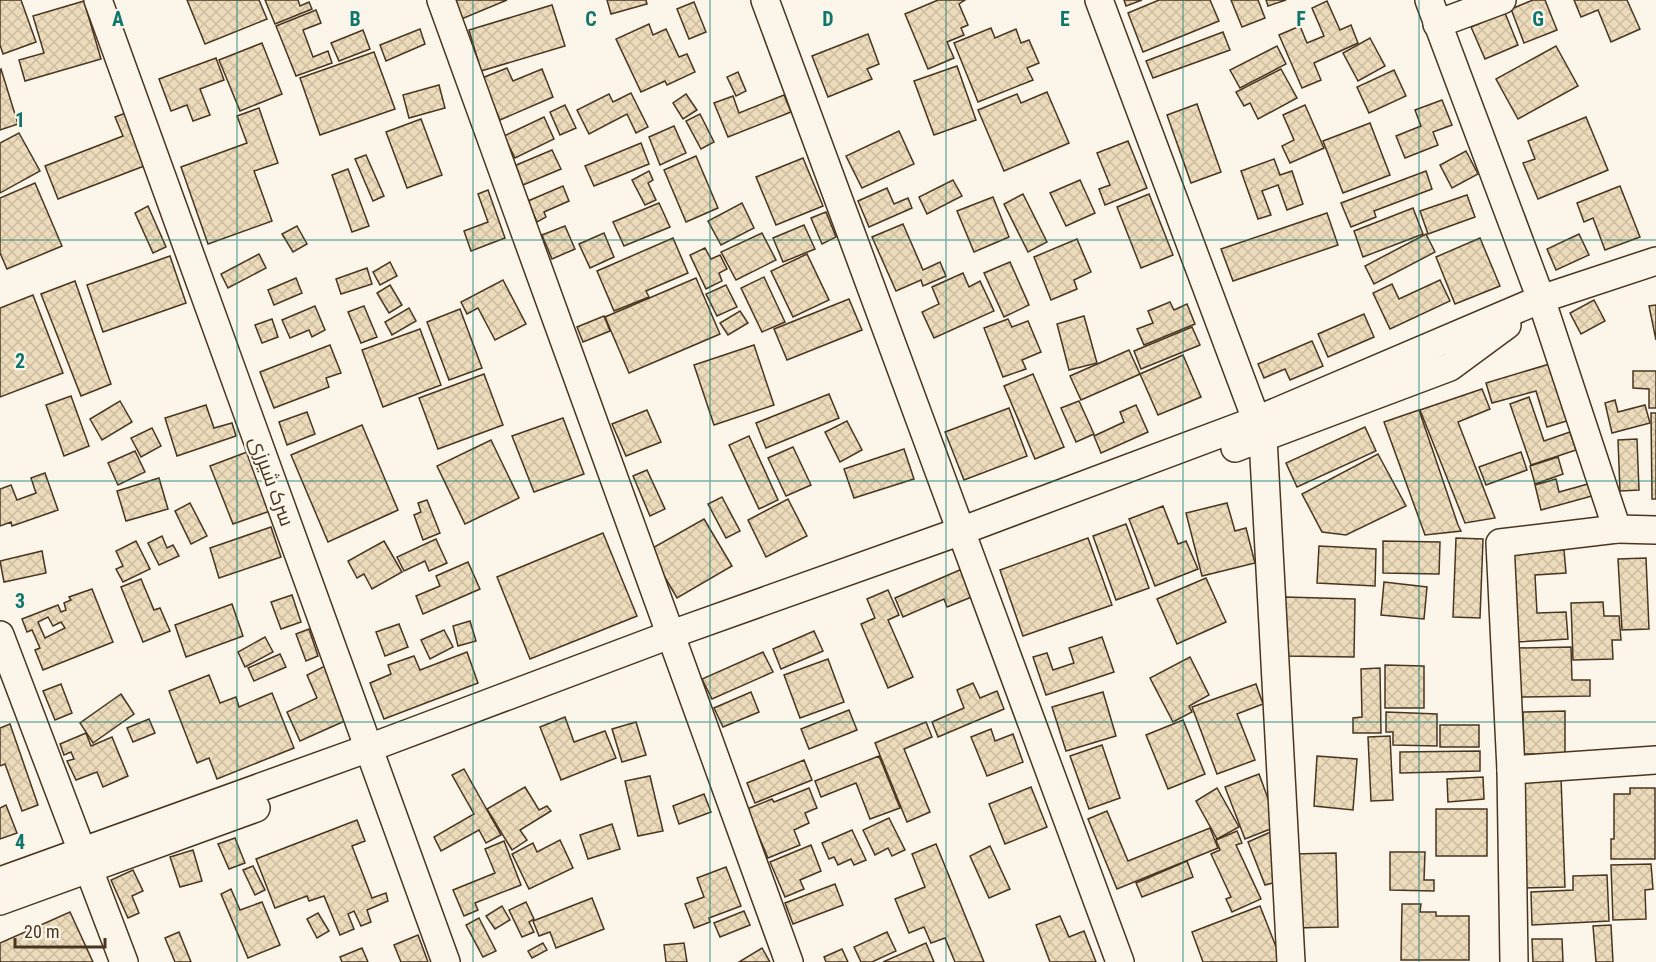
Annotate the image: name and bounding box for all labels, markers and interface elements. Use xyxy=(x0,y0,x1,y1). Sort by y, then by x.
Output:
text: A xyxy=(112,7,124,31)
text: B xyxy=(349,7,361,31)
text: C xyxy=(585,7,597,31)
text: D xyxy=(822,7,834,31)
text: E xyxy=(1060,7,1070,31)
text: F xyxy=(1296,7,1306,31)
text: G xyxy=(1532,7,1544,31)
text: 1 xyxy=(15,108,25,132)
text: 2 xyxy=(15,349,25,373)
street label: سرک شیرزی xyxy=(244,433,299,530)
text: 3 xyxy=(15,589,25,613)
text: 4 xyxy=(15,830,25,854)
scale bar xyxy=(15,911,105,949)
text: 20 m xyxy=(24,921,59,942)

